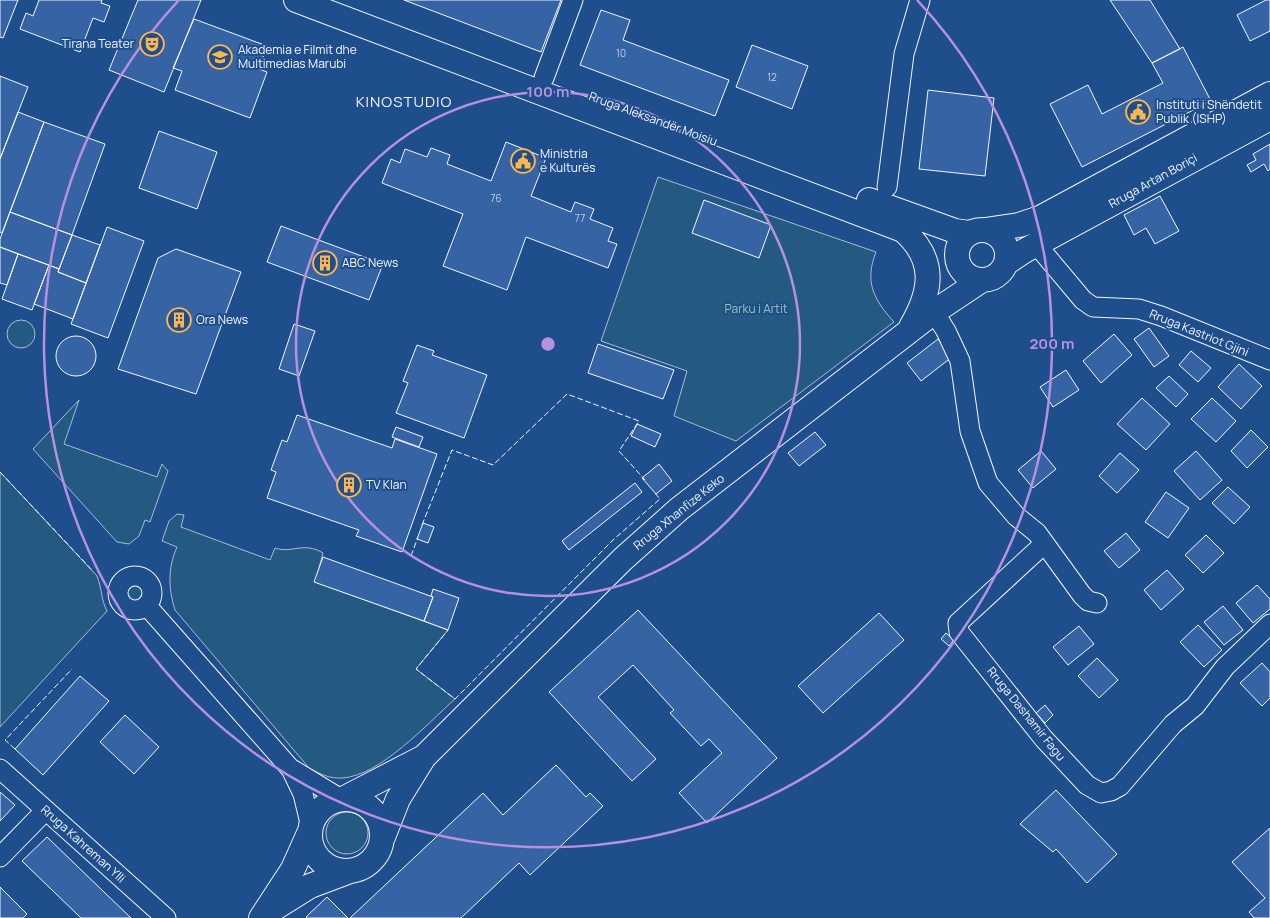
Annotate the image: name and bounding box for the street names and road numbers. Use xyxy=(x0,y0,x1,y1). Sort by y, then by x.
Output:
street label: Rruga Aleksandër Moisiu xyxy=(587,87,720,150)
street label: Rruga Artan Boriçi xyxy=(1105,149,1200,212)
street label: Rruga Kastriot Gjini xyxy=(1147,305,1251,360)
street label: Rruga Xhanfize Keko xyxy=(630,470,728,554)
street label: Rruga Dashamir Fagu xyxy=(983,663,1070,764)
street label: Rruga Kahreman Ylli xyxy=(37,801,129,886)

